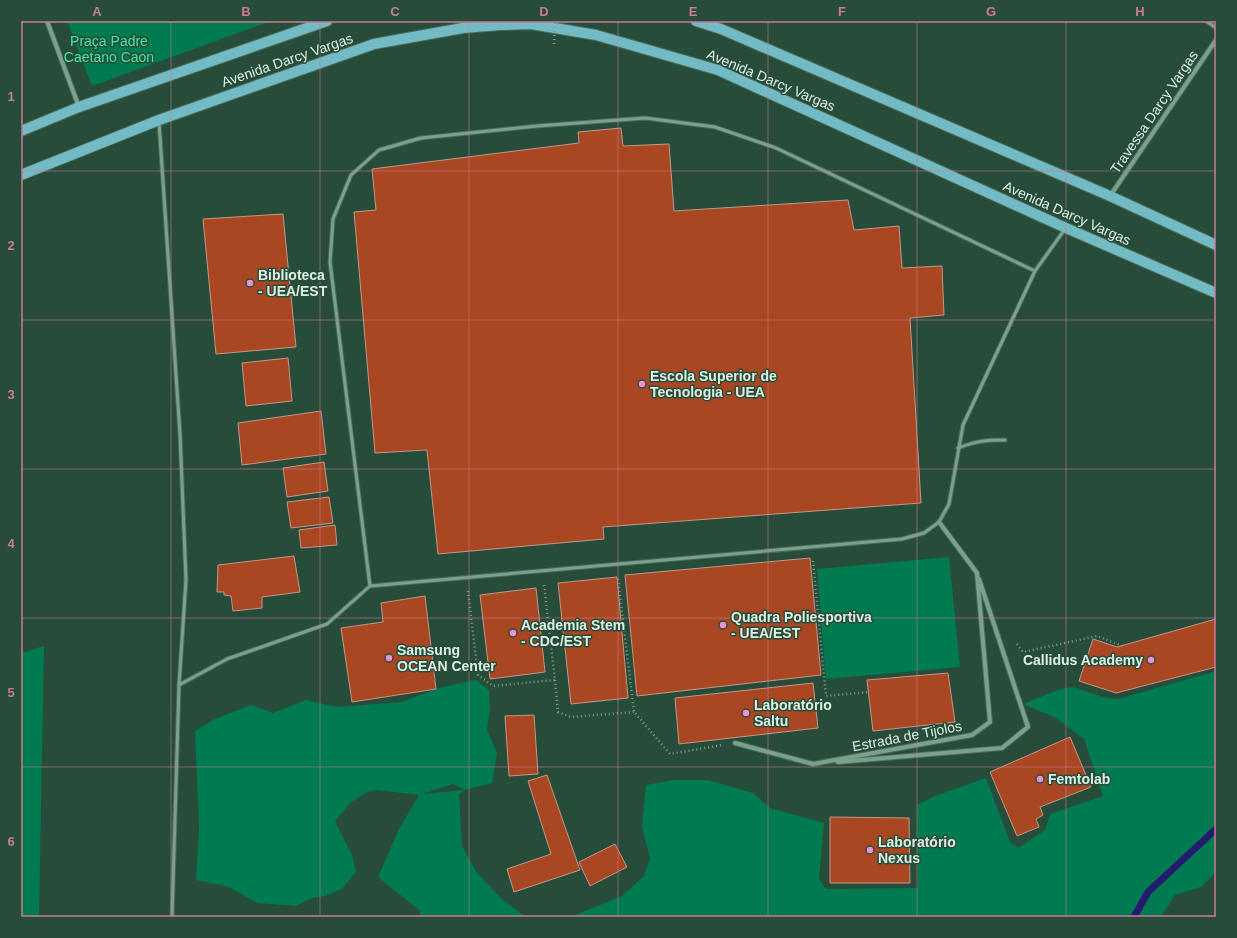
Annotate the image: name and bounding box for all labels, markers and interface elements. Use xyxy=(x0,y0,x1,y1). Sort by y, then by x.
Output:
text: A xyxy=(92,4,102,19)
text: B xyxy=(241,4,251,19)
text: C xyxy=(390,4,400,19)
text: D xyxy=(539,4,549,19)
text: E xyxy=(689,4,698,19)
text: F xyxy=(838,4,846,19)
text: G xyxy=(986,4,996,19)
text: H xyxy=(1135,4,1145,19)
street label: Avenida Darcy Vargas xyxy=(219,30,355,90)
park label: Praça Padre Caetano Caon xyxy=(64,33,154,65)
street label: Avenida Darcy Vargas xyxy=(704,46,838,114)
street label: Travessa Darcy Vargas xyxy=(1107,48,1201,176)
text: 1 xyxy=(7,89,15,104)
street label: Avenida Darcy Vargas xyxy=(1001,178,1133,248)
text: 2 xyxy=(7,238,15,253)
place label: Biblioteca - UEA/EST xyxy=(258,267,328,299)
marker: Biblioteca - UEA/EST xyxy=(245,278,255,288)
place label: Escola Superior de Tecnologia - UEA xyxy=(650,368,777,400)
marker: Escola Superior de Tecnologia - UEA xyxy=(637,379,647,389)
text: 3 xyxy=(7,387,15,402)
text: 4 xyxy=(7,536,15,551)
place label: Quadra Poliesportiva - UEA/EST xyxy=(731,609,872,641)
place label: Academia Stem - CDC/EST xyxy=(521,617,625,649)
marker: Quadra Poliesportiva - UEA/EST xyxy=(718,620,728,630)
marker: Academia Stem - CDC/EST xyxy=(508,628,518,638)
place label: Samsung OCEAN Center xyxy=(397,642,496,674)
place label: Callidus Academy xyxy=(1023,652,1143,668)
marker: Samsung OCEAN Center xyxy=(384,653,394,663)
marker: Callidus Academy xyxy=(1146,655,1156,665)
text: 5 xyxy=(7,685,15,700)
place label: Laboratório Saltu xyxy=(754,697,832,729)
marker: Laboratório Saltu xyxy=(741,708,751,718)
street label: Estrada de Tijolos xyxy=(851,718,963,754)
place label: Femtolab xyxy=(1048,771,1110,787)
marker: Femtolab xyxy=(1035,774,1045,784)
text: 6 xyxy=(7,834,15,849)
place label: Laboratório Nexus xyxy=(878,834,956,866)
marker: Laboratório Nexus xyxy=(865,845,875,855)

